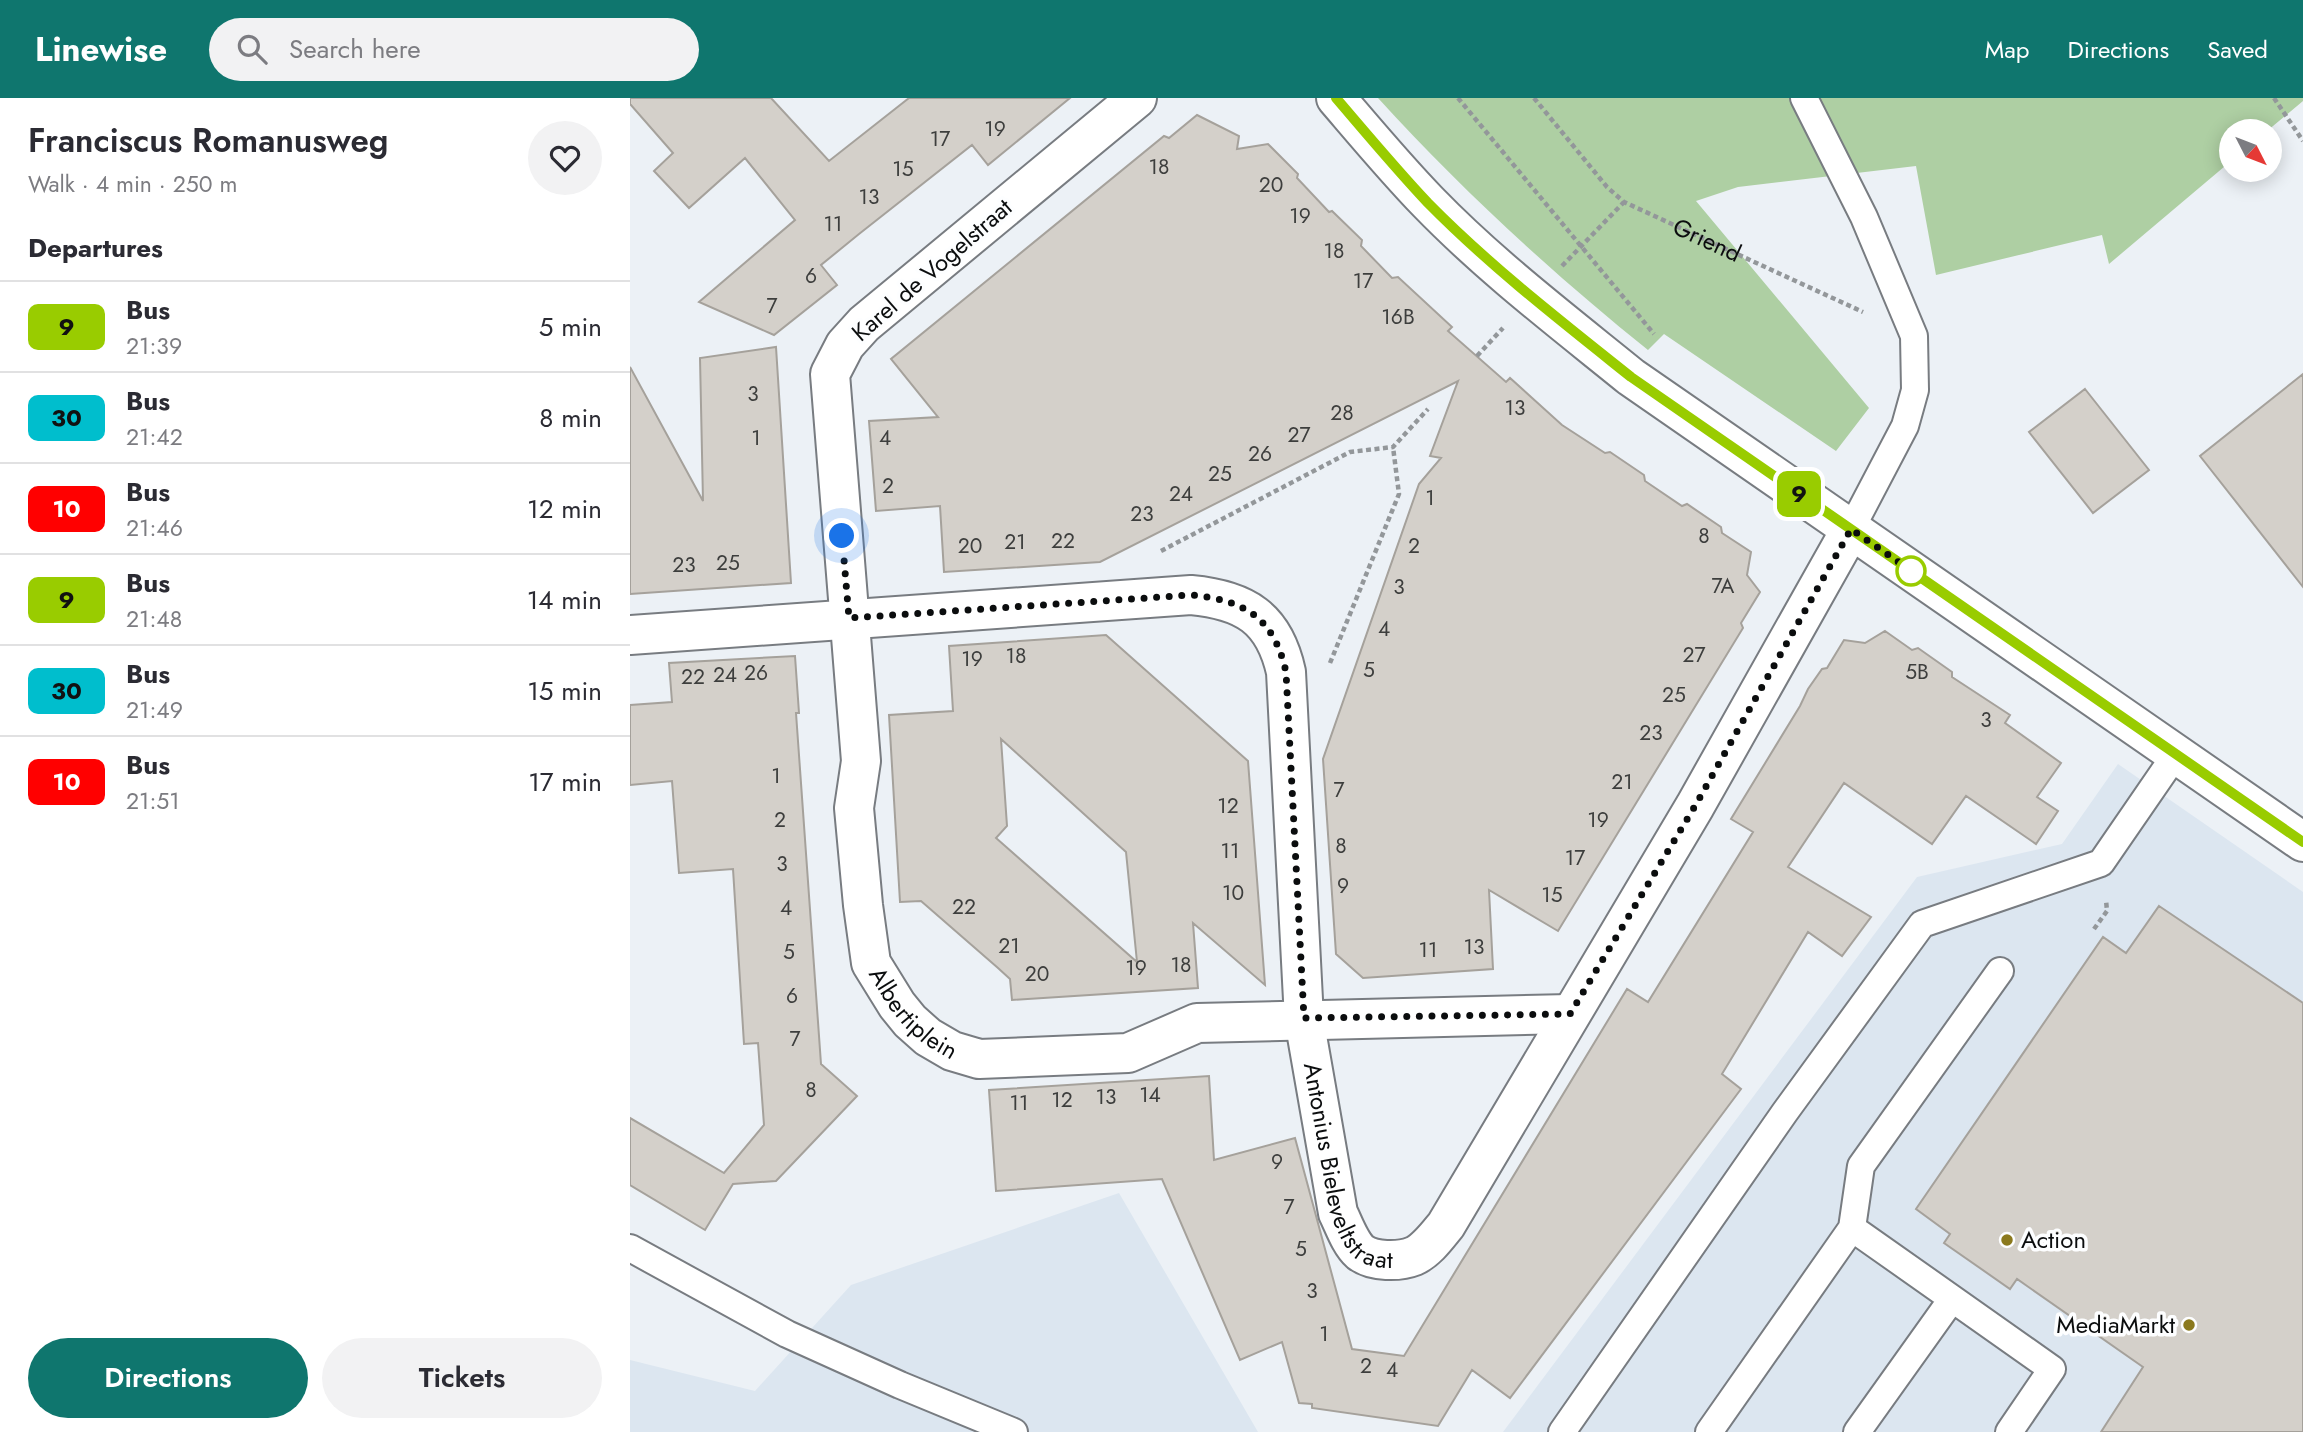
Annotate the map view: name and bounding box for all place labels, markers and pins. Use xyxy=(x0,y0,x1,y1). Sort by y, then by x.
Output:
unlabelled marker xyxy=(1896,556,1926,586)
place label: Action xyxy=(2021,1222,2086,1257)
marker: Action xyxy=(1999,1232,2015,1248)
place label: MediaMarkt xyxy=(2056,1307,2175,1342)
marker: MediaMarkt xyxy=(2181,1317,2197,1333)

